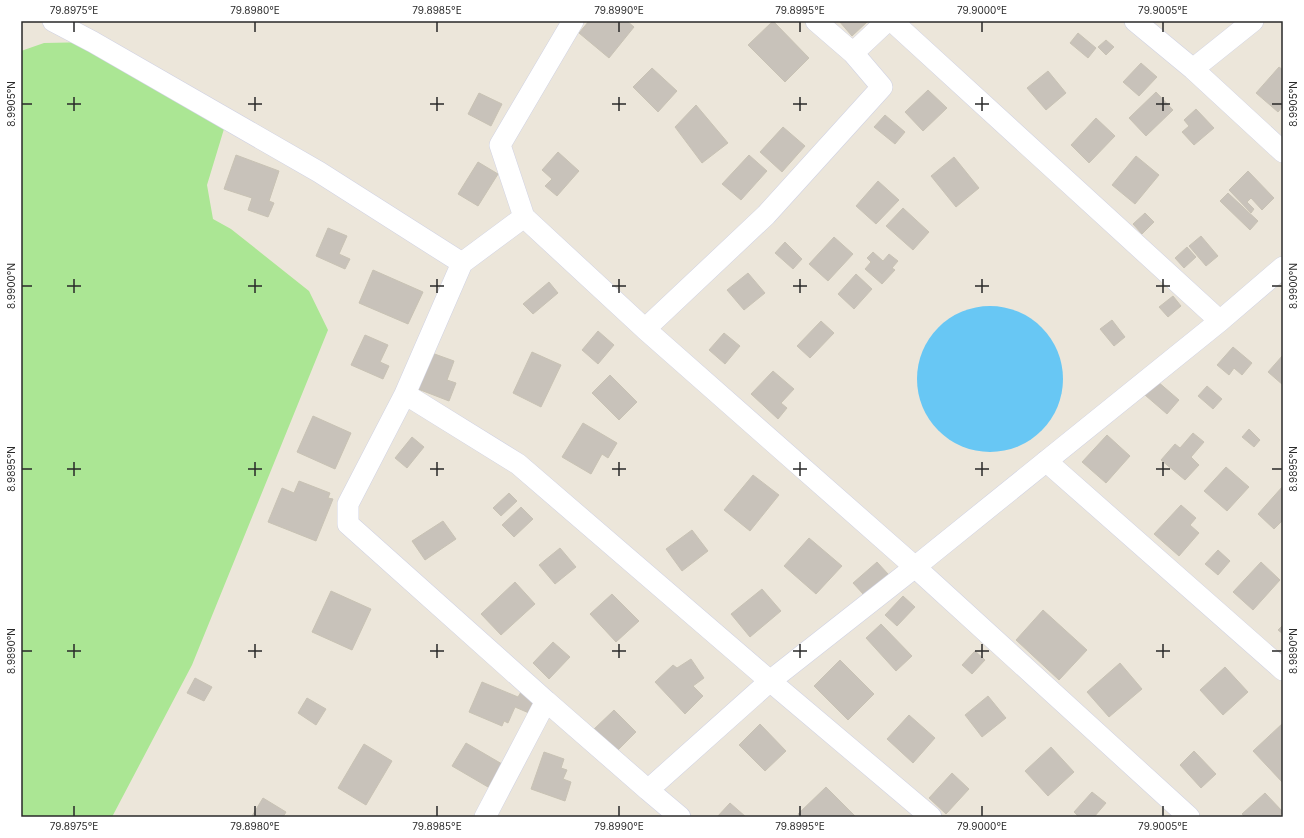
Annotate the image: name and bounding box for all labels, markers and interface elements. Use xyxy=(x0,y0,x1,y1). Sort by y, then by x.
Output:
text: 79.8975°E xyxy=(50,4,98,16)
text: 79.8980°E xyxy=(230,4,280,16)
text: 79.8985°E xyxy=(412,4,462,16)
text: 79.8990°E xyxy=(594,4,644,16)
text: 79.8995°E xyxy=(775,4,825,16)
text: 79.9000°E xyxy=(957,4,1007,16)
text: 79.9005°E xyxy=(1138,4,1188,16)
text: 8.9905°N xyxy=(5,81,17,127)
text: 8.9905°N xyxy=(1287,81,1299,127)
text: 8.9900°N xyxy=(5,263,17,309)
text: 8.9900°N xyxy=(1287,263,1299,309)
text: 8.9895°N xyxy=(5,446,17,492)
text: 8.9895°N xyxy=(1287,446,1299,492)
text: 8.9890°N xyxy=(5,628,17,674)
text: 8.9890°N xyxy=(1287,628,1299,674)
text: 79.8975°E xyxy=(50,820,98,832)
text: 79.8980°E xyxy=(230,820,280,832)
text: 79.8985°E xyxy=(412,820,462,832)
text: 79.8990°E xyxy=(594,820,644,832)
text: 79.8995°E xyxy=(775,820,825,832)
text: 79.9000°E xyxy=(957,820,1007,832)
text: 79.9005°E xyxy=(1138,820,1188,832)

